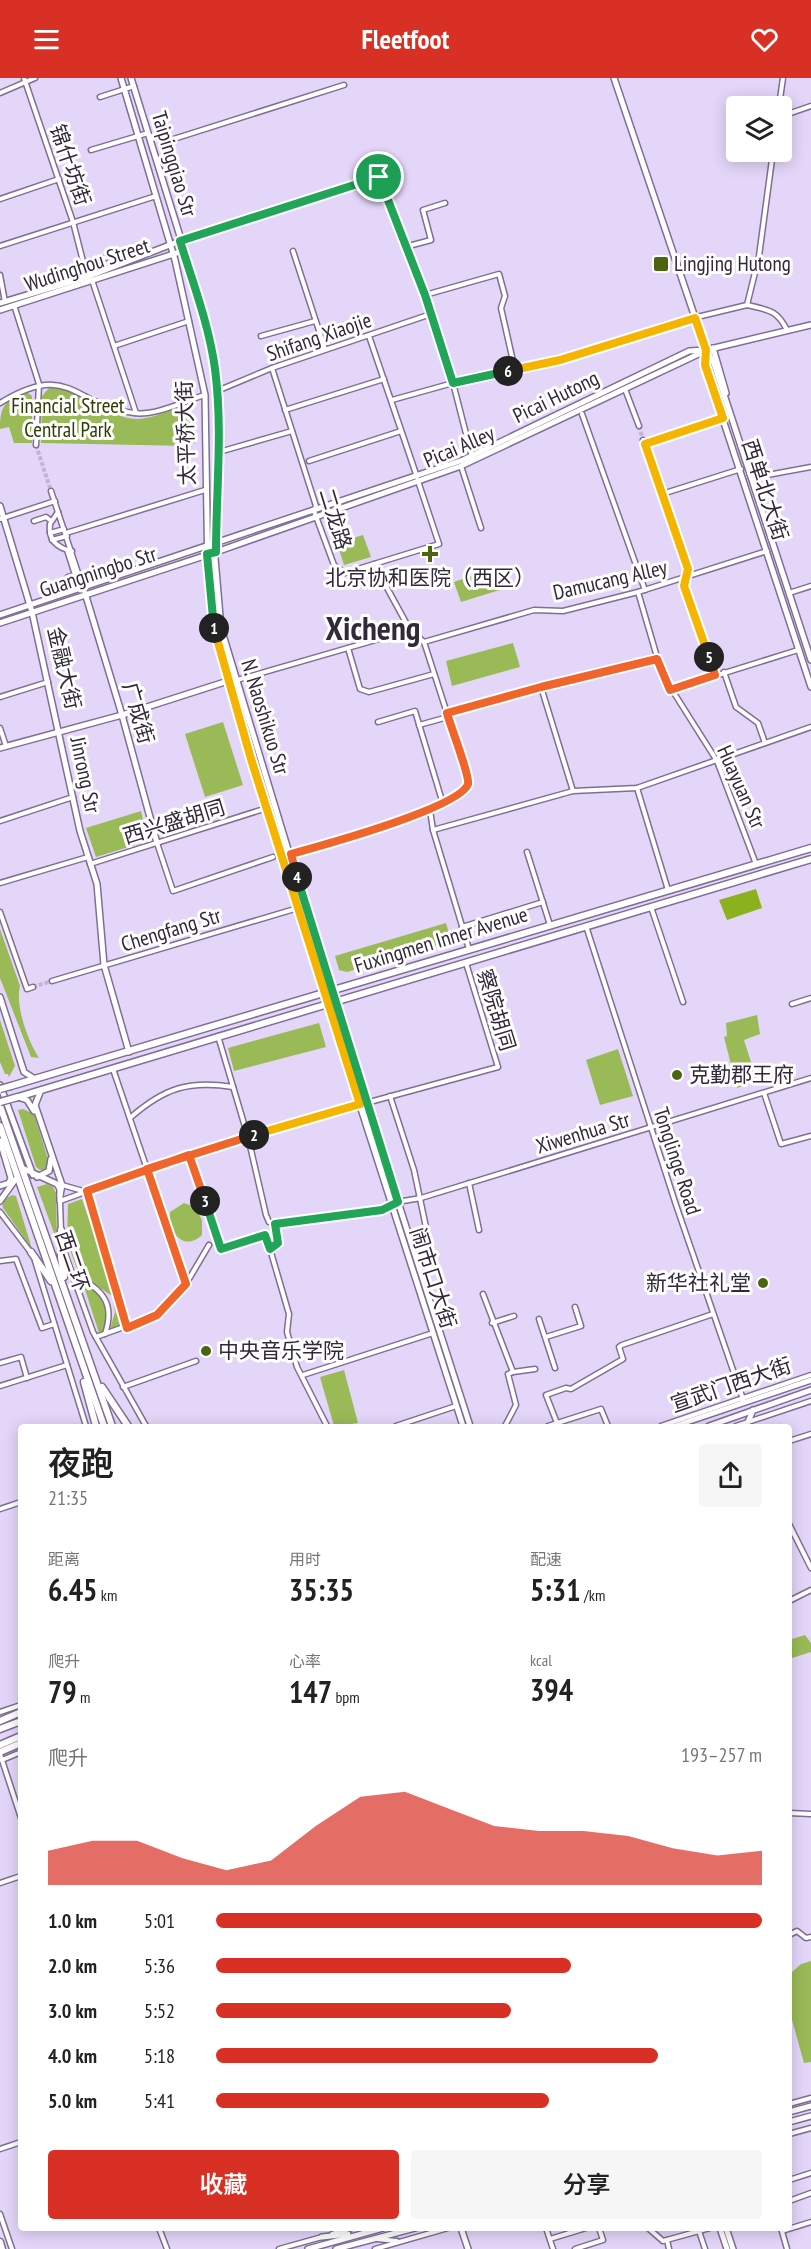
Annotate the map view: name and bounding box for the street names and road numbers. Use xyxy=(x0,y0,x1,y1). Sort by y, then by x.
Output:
street label: Taipingqiao Str xyxy=(146,108,203,220)
street label: 锦什坊街 xyxy=(44,121,97,209)
street label: Wudinghou Street xyxy=(21,232,153,297)
street label: Shifang Xiaojie xyxy=(263,306,375,367)
street label: Picai Hutong xyxy=(508,364,603,429)
street label: 太平桥大街 xyxy=(170,380,201,486)
street label: Picai Alley xyxy=(419,420,498,473)
street label: 西单北大街 xyxy=(736,436,795,544)
street label: 二龙路 xyxy=(313,485,358,553)
street label: Guangningbo Str xyxy=(36,540,160,603)
street label: Damucang Alley xyxy=(550,553,670,606)
street label: 金融大街 xyxy=(42,624,87,712)
street label: N. Naoshikuo Str xyxy=(235,656,296,778)
street label: 广成街 xyxy=(117,679,160,747)
street label: Jinrong Str xyxy=(64,733,107,816)
street label: Huayuan Str xyxy=(711,741,772,833)
street label: 西兴盛胡同 xyxy=(120,793,228,850)
street label: Fuxingmen Inner Avenue xyxy=(351,900,531,979)
street label: Chengfang Str xyxy=(118,902,224,957)
street label: 察院胡同 xyxy=(471,966,522,1054)
street label: Tonglinge Road xyxy=(647,1104,708,1218)
street label: Xiwenhua Str xyxy=(533,1105,633,1160)
street label: 闹市口大街 xyxy=(404,1224,463,1332)
street label: 西二环 xyxy=(49,1227,95,1295)
street label: 宣武门西大街 xyxy=(667,1351,795,1418)

